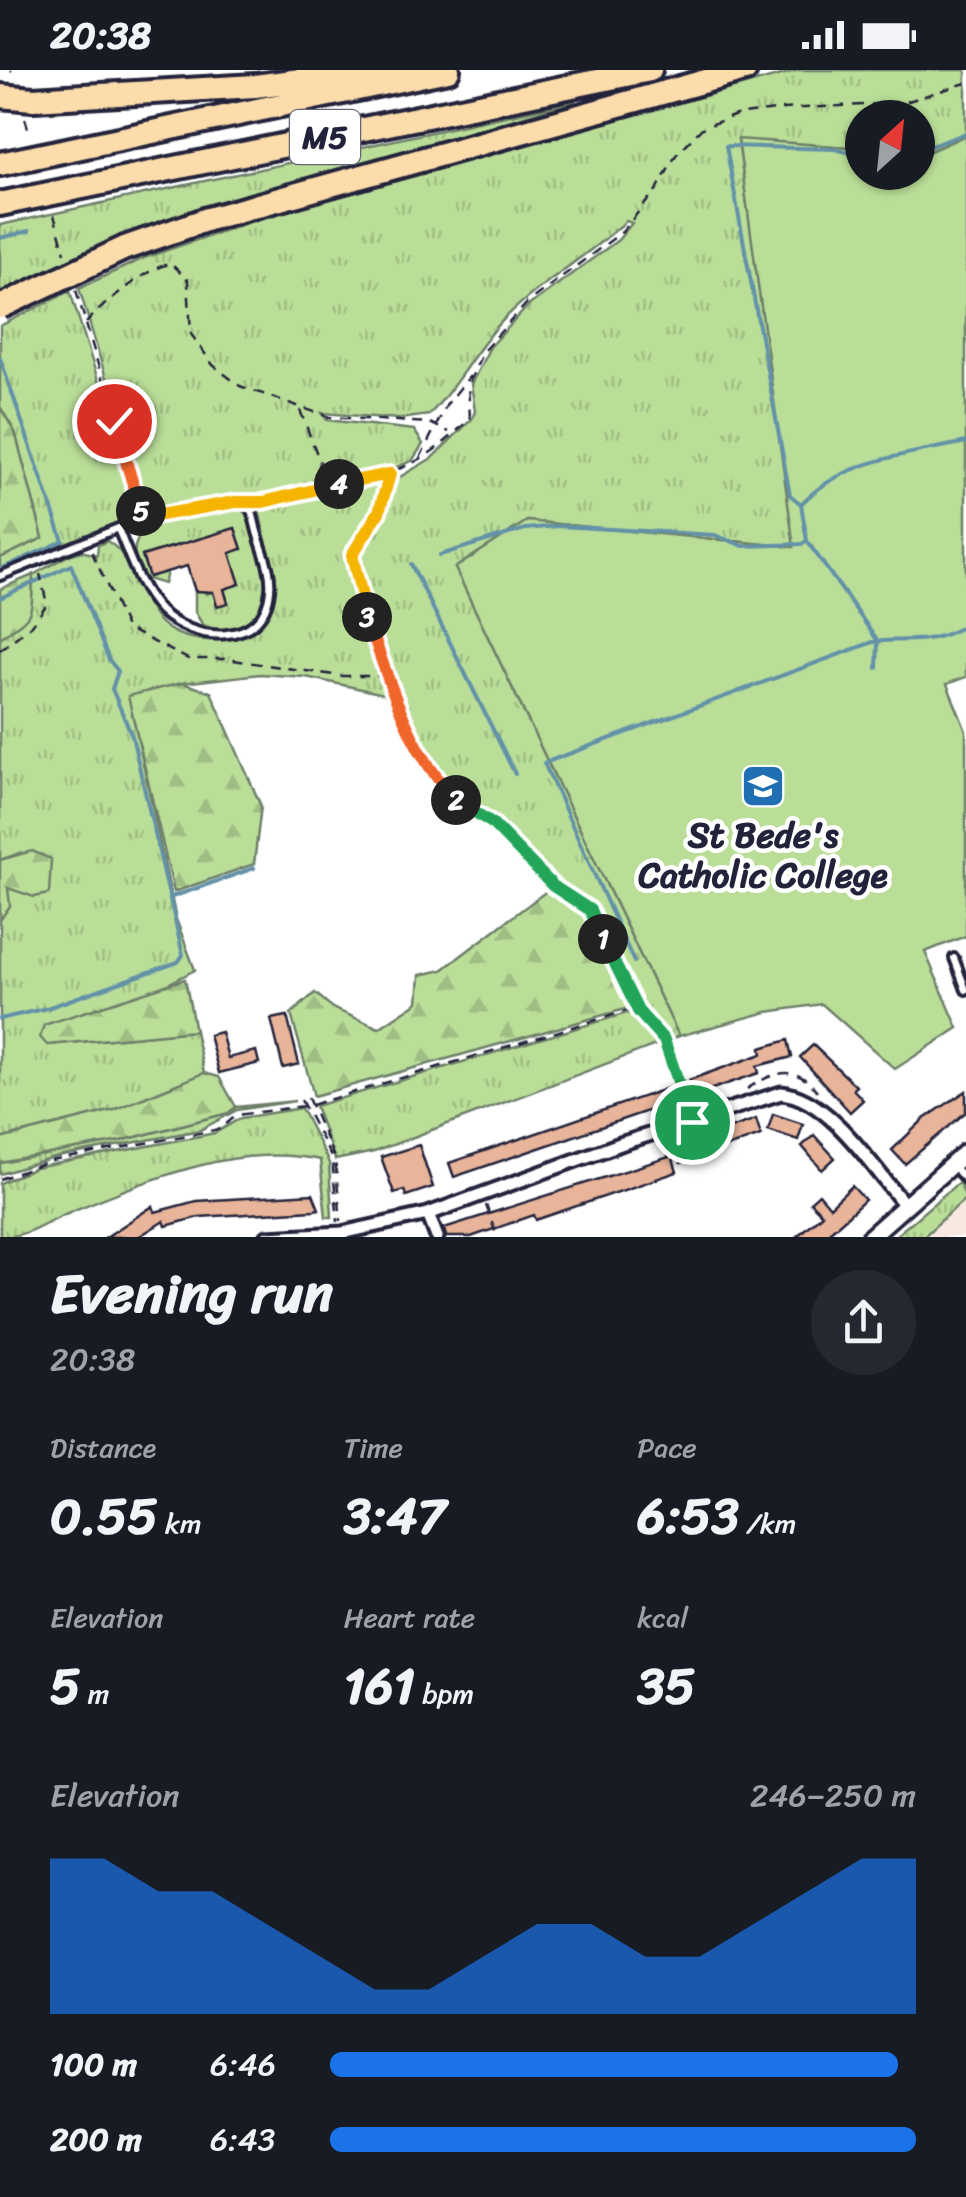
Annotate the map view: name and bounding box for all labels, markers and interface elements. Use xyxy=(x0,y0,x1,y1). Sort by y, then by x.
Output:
text: 20:38 xyxy=(50,2,151,69)
north arrow xyxy=(845,100,935,190)
map controls xyxy=(845,100,935,190)
road number: M5 xyxy=(290,110,360,164)
pin xyxy=(72,379,157,464)
icon: check xyxy=(87,394,142,449)
pin: 4 xyxy=(314,459,364,509)
text: 4 xyxy=(330,459,348,508)
pin: 5 xyxy=(116,486,166,536)
text: 5 xyxy=(132,486,150,535)
pin: 3 xyxy=(342,592,392,642)
text: 3 xyxy=(359,592,375,641)
school or university icon: St Bede's Catholic College xyxy=(740,763,786,809)
pin: 2 xyxy=(431,775,481,825)
text: 2 xyxy=(448,775,464,824)
place label: St Bede's Catholic College xyxy=(637,804,888,906)
pin: 1 xyxy=(578,914,628,964)
text: 1 xyxy=(597,914,609,963)
pin xyxy=(650,1080,735,1165)
icon: arrive xyxy=(665,1095,720,1150)
text: Evening run xyxy=(50,1245,333,1342)
button: share xyxy=(811,1270,916,1375)
text: 20:38 xyxy=(50,1331,135,1388)
text: Distance xyxy=(50,1423,156,1472)
text: Time xyxy=(344,1423,403,1472)
text: Pace xyxy=(637,1423,697,1472)
text: 0.55 xyxy=(50,1472,158,1561)
text: 3:47 xyxy=(344,1472,446,1561)
text: 6:53 xyxy=(637,1472,739,1561)
text: km xyxy=(158,1499,201,1548)
text: /km xyxy=(739,1499,796,1548)
text: Elevation xyxy=(50,1593,163,1642)
text: Heart rate xyxy=(344,1593,475,1642)
text: kcal xyxy=(637,1593,688,1642)
text: 5 xyxy=(50,1642,81,1731)
text: 161 xyxy=(344,1642,415,1731)
text: 35 xyxy=(637,1642,695,1731)
text: m xyxy=(81,1669,109,1718)
text: bpm xyxy=(415,1669,474,1718)
text: Elevation xyxy=(50,1767,180,1824)
text: 246–250 m xyxy=(750,1767,916,1824)
text: 100 m xyxy=(50,2036,137,2093)
text: 6:46 xyxy=(210,2036,276,2093)
text: 200 m xyxy=(50,2111,142,2168)
text: 6:43 xyxy=(210,2111,275,2168)

